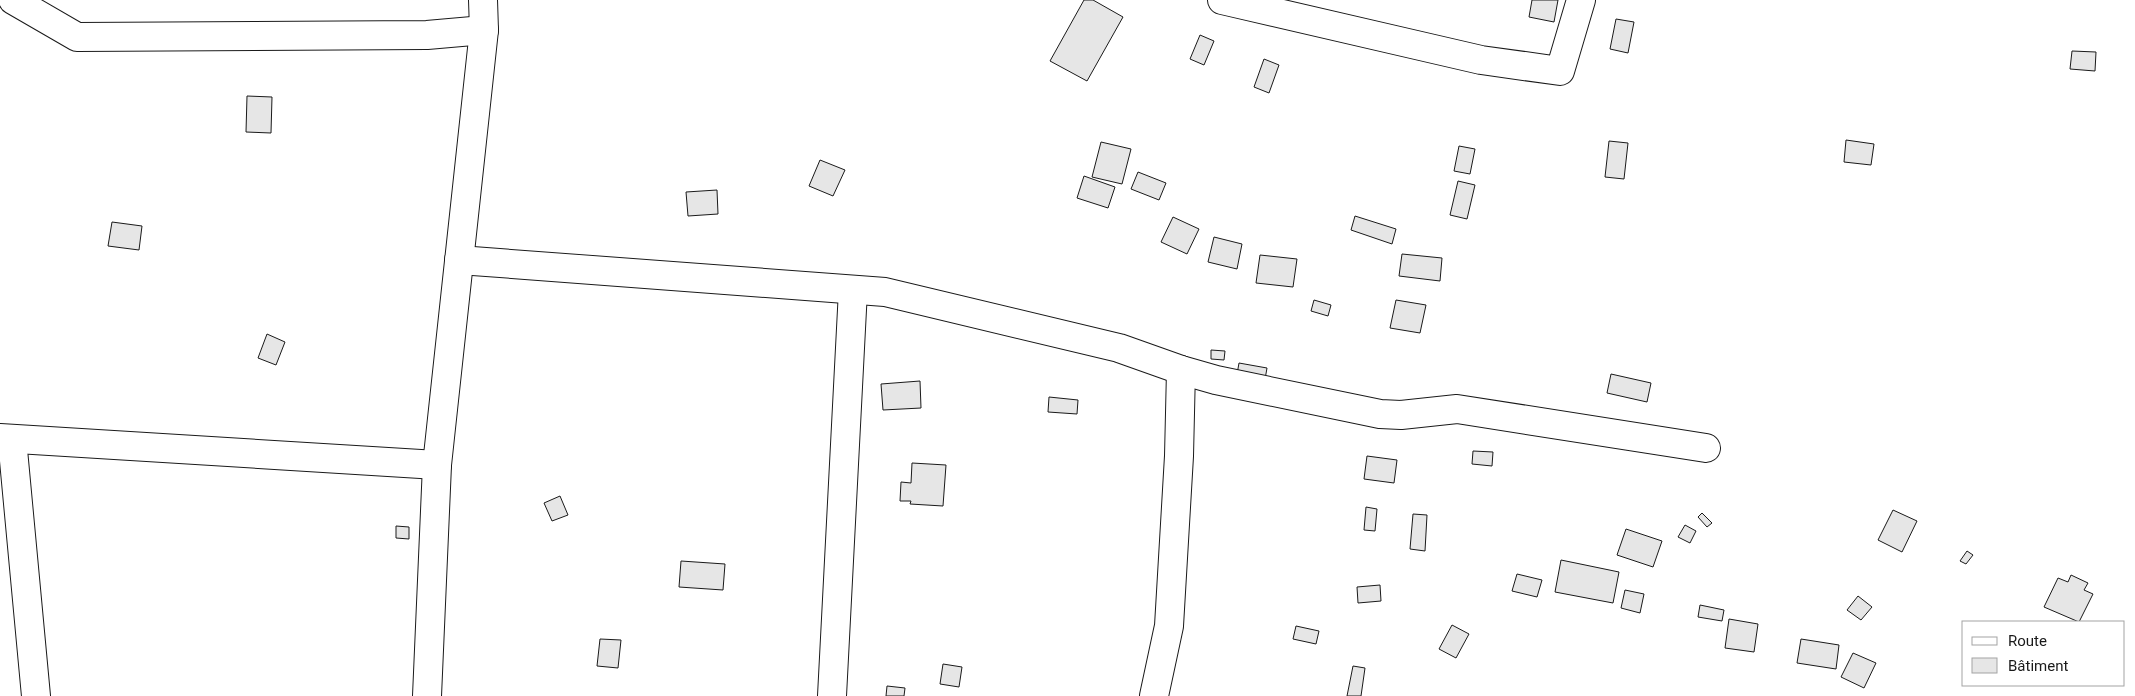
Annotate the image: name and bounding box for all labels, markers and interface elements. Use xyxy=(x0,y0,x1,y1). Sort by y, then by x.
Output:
legend xyxy=(1962,621,2125,686)
text: Route xyxy=(2008,632,2047,650)
text: Bâtiment xyxy=(2008,657,2068,675)

